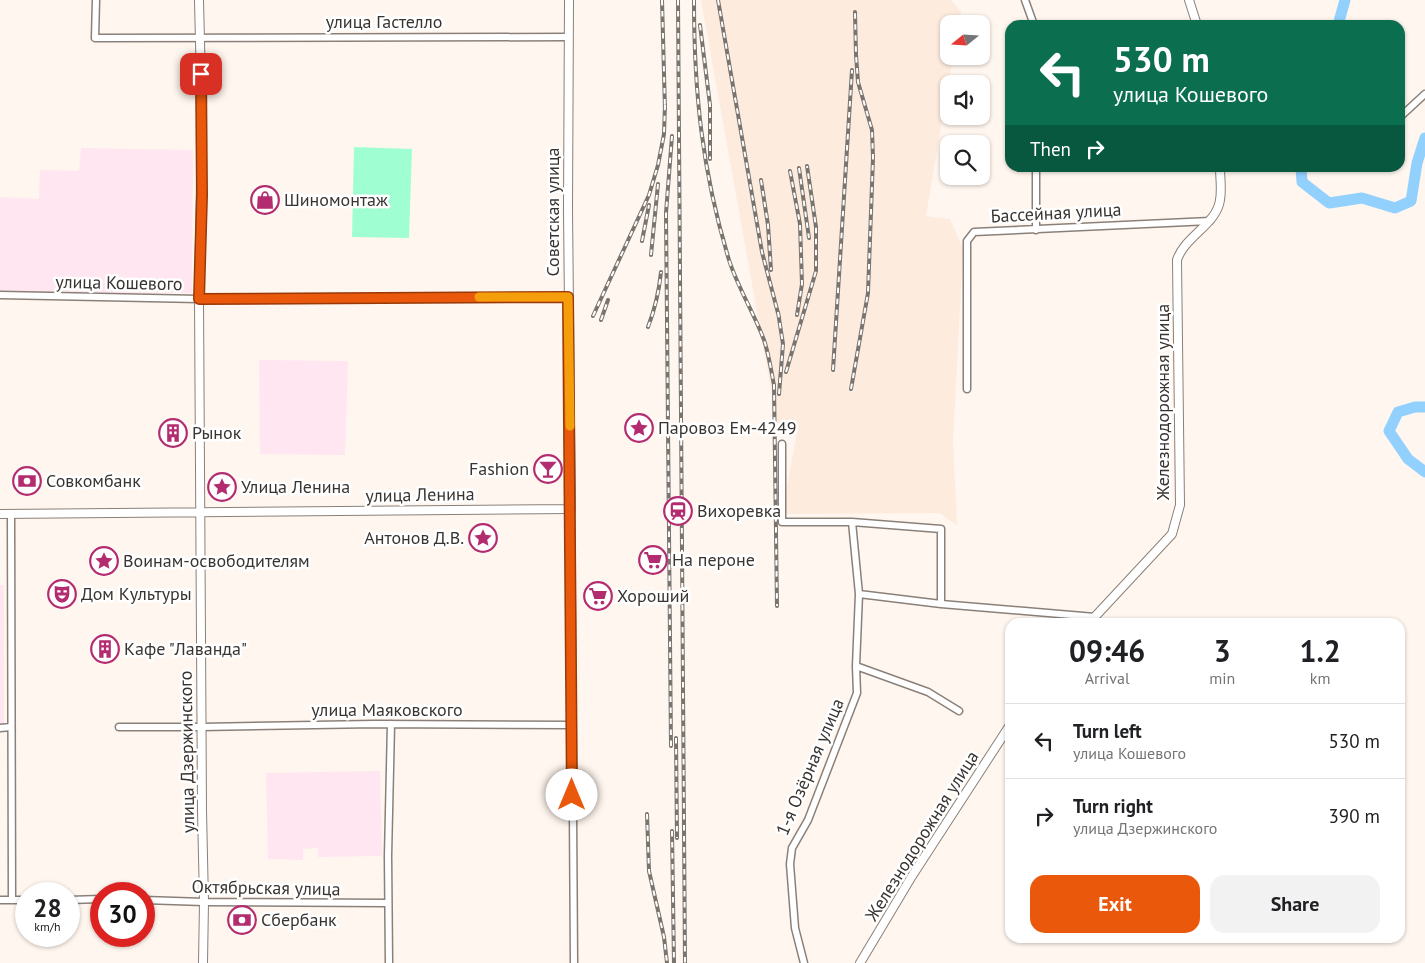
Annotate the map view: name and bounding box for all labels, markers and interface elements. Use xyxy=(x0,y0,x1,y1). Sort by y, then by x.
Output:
street label: улица Гастелло xyxy=(326,10,442,33)
north arrow xyxy=(940,15,990,65)
map controls xyxy=(940,15,990,185)
text: 530 m xyxy=(1113,36,1210,82)
icon: left xyxy=(1030,40,1095,105)
pin xyxy=(180,53,222,95)
icon: arrive xyxy=(187,60,215,88)
button: sound xyxy=(940,75,990,125)
text: улица Кошевого xyxy=(1113,80,1268,108)
button: search xyxy=(940,135,990,185)
icon: right xyxy=(1081,135,1109,163)
text: Then xyxy=(1030,137,1071,161)
street label: Советская улица xyxy=(541,147,564,277)
shop icon: Шиномонтаж xyxy=(250,185,280,215)
place label: Шиномонтаж xyxy=(284,188,388,211)
street label: Бассейная улица xyxy=(990,198,1122,227)
street label: улица Кошевого xyxy=(55,270,183,295)
street label: Железнодорожная улица xyxy=(1151,304,1174,501)
place icon: Паровоз Ем-4249 xyxy=(624,413,654,443)
place label: Паровоз Ем-4249 xyxy=(658,416,797,439)
building icon: Рынок xyxy=(158,418,188,448)
place label: Рынок xyxy=(192,421,242,444)
bar icon: Fashion xyxy=(533,454,563,484)
place label: Fashion xyxy=(469,457,529,480)
bank icon: Совкомбанк xyxy=(12,466,42,496)
place label: Совкомбанк xyxy=(46,469,141,492)
place icon: Улица Ленина xyxy=(207,472,237,502)
place label: Улица Ленина xyxy=(241,475,350,498)
street label: улица Ленина xyxy=(365,482,475,507)
station icon: Вихоревка xyxy=(663,496,693,526)
place label: Вихоревка xyxy=(697,499,781,522)
place icon: Антонов Д.В. xyxy=(468,523,498,553)
place label: Антонов Д.В. xyxy=(364,526,464,549)
supermarket icon: На пероне xyxy=(638,545,668,575)
place icon: Воинам-освободителям xyxy=(89,546,119,576)
place label: На пероне xyxy=(672,548,755,571)
place label: Воинам-освободителям xyxy=(123,549,310,572)
theatre icon: Дом Культуры xyxy=(47,579,77,609)
supermarket icon: Хороший xyxy=(583,581,613,611)
place label: Дом Культуры xyxy=(81,582,192,605)
place label: Хороший xyxy=(617,584,689,607)
text: 09:46 xyxy=(1069,631,1145,670)
text: 3 xyxy=(1214,631,1231,670)
text: 1.2 xyxy=(1299,631,1341,670)
building icon: Кафе "Лаванда" xyxy=(90,634,120,664)
place label: Кафе "Лаванда" xyxy=(124,637,247,660)
text: Arrival xyxy=(1085,668,1130,688)
text: min xyxy=(1209,668,1235,688)
text: km xyxy=(1310,668,1330,688)
street label: улица Дзержинского xyxy=(174,671,199,833)
street label: 1-я Озёрная улица xyxy=(770,695,849,839)
street label: улица Маяковского xyxy=(311,698,463,721)
text: Turn left xyxy=(1073,719,1142,743)
icon: left xyxy=(1030,727,1058,755)
text: 530 m xyxy=(1328,729,1380,753)
text: улица Кошевого xyxy=(1073,743,1186,763)
street label: Железнодорожная улица xyxy=(859,746,983,926)
position arrow xyxy=(545,768,597,820)
text: Turn right xyxy=(1073,794,1153,818)
icon: right xyxy=(1030,802,1058,830)
text: 390 m xyxy=(1328,804,1380,828)
text: улица Дзержинского xyxy=(1073,818,1217,838)
street label: Октябрьская улица xyxy=(191,875,341,900)
button: Exit xyxy=(1030,875,1200,933)
button: Share xyxy=(1210,875,1380,933)
speed limit sign: 30 xyxy=(90,882,155,947)
text: 28 xyxy=(33,892,62,924)
bank icon: Сбербанк xyxy=(227,905,257,935)
place label: Сбербанк xyxy=(261,908,337,931)
text: km/h xyxy=(34,919,61,934)

